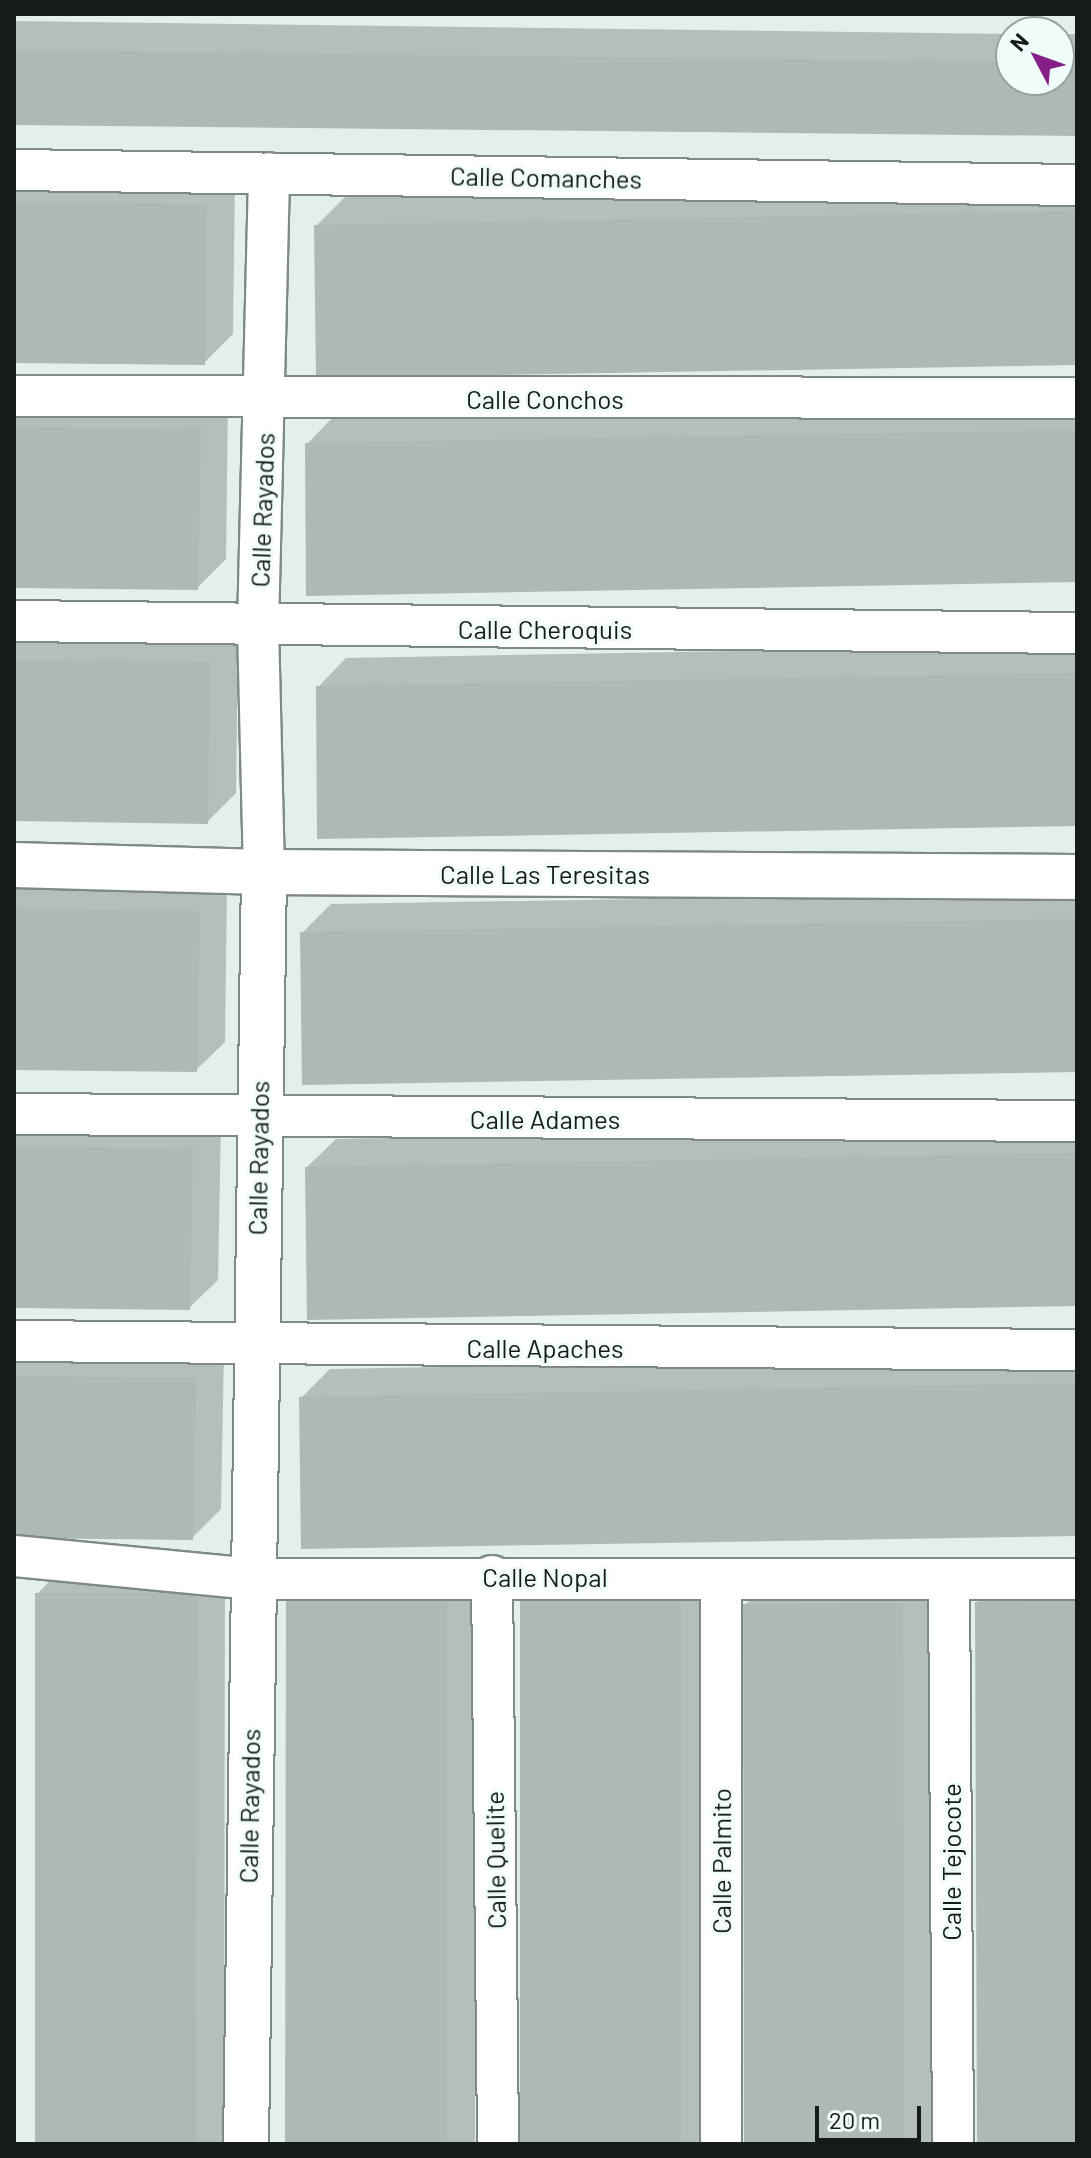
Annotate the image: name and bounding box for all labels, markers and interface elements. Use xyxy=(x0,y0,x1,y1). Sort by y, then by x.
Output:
north arrow xyxy=(995,16,1075,96)
text: N xyxy=(1004,28,1033,56)
street label: Calle Comanches xyxy=(450,160,642,194)
street label: Calle Conchos xyxy=(466,383,624,415)
street label: Calle Rayados xyxy=(244,432,280,588)
street label: Calle Cheroquis xyxy=(458,613,632,645)
street label: Calle Las Teresitas xyxy=(440,858,650,890)
street label: Calle Rayados xyxy=(241,1080,275,1236)
street label: Calle Adames xyxy=(470,1103,620,1135)
street label: Calle Apaches xyxy=(467,1332,623,1364)
street label: Calle Nopal xyxy=(482,1561,608,1593)
street label: Calle Rayados xyxy=(232,1728,266,1884)
street label: Calle Tejocote xyxy=(935,1783,967,1941)
street label: Calle Palmito xyxy=(705,1788,737,1934)
street label: Calle Quelite xyxy=(478,1791,512,1929)
scale bar xyxy=(819,2090,925,2140)
text: 20 m xyxy=(829,2105,880,2134)

